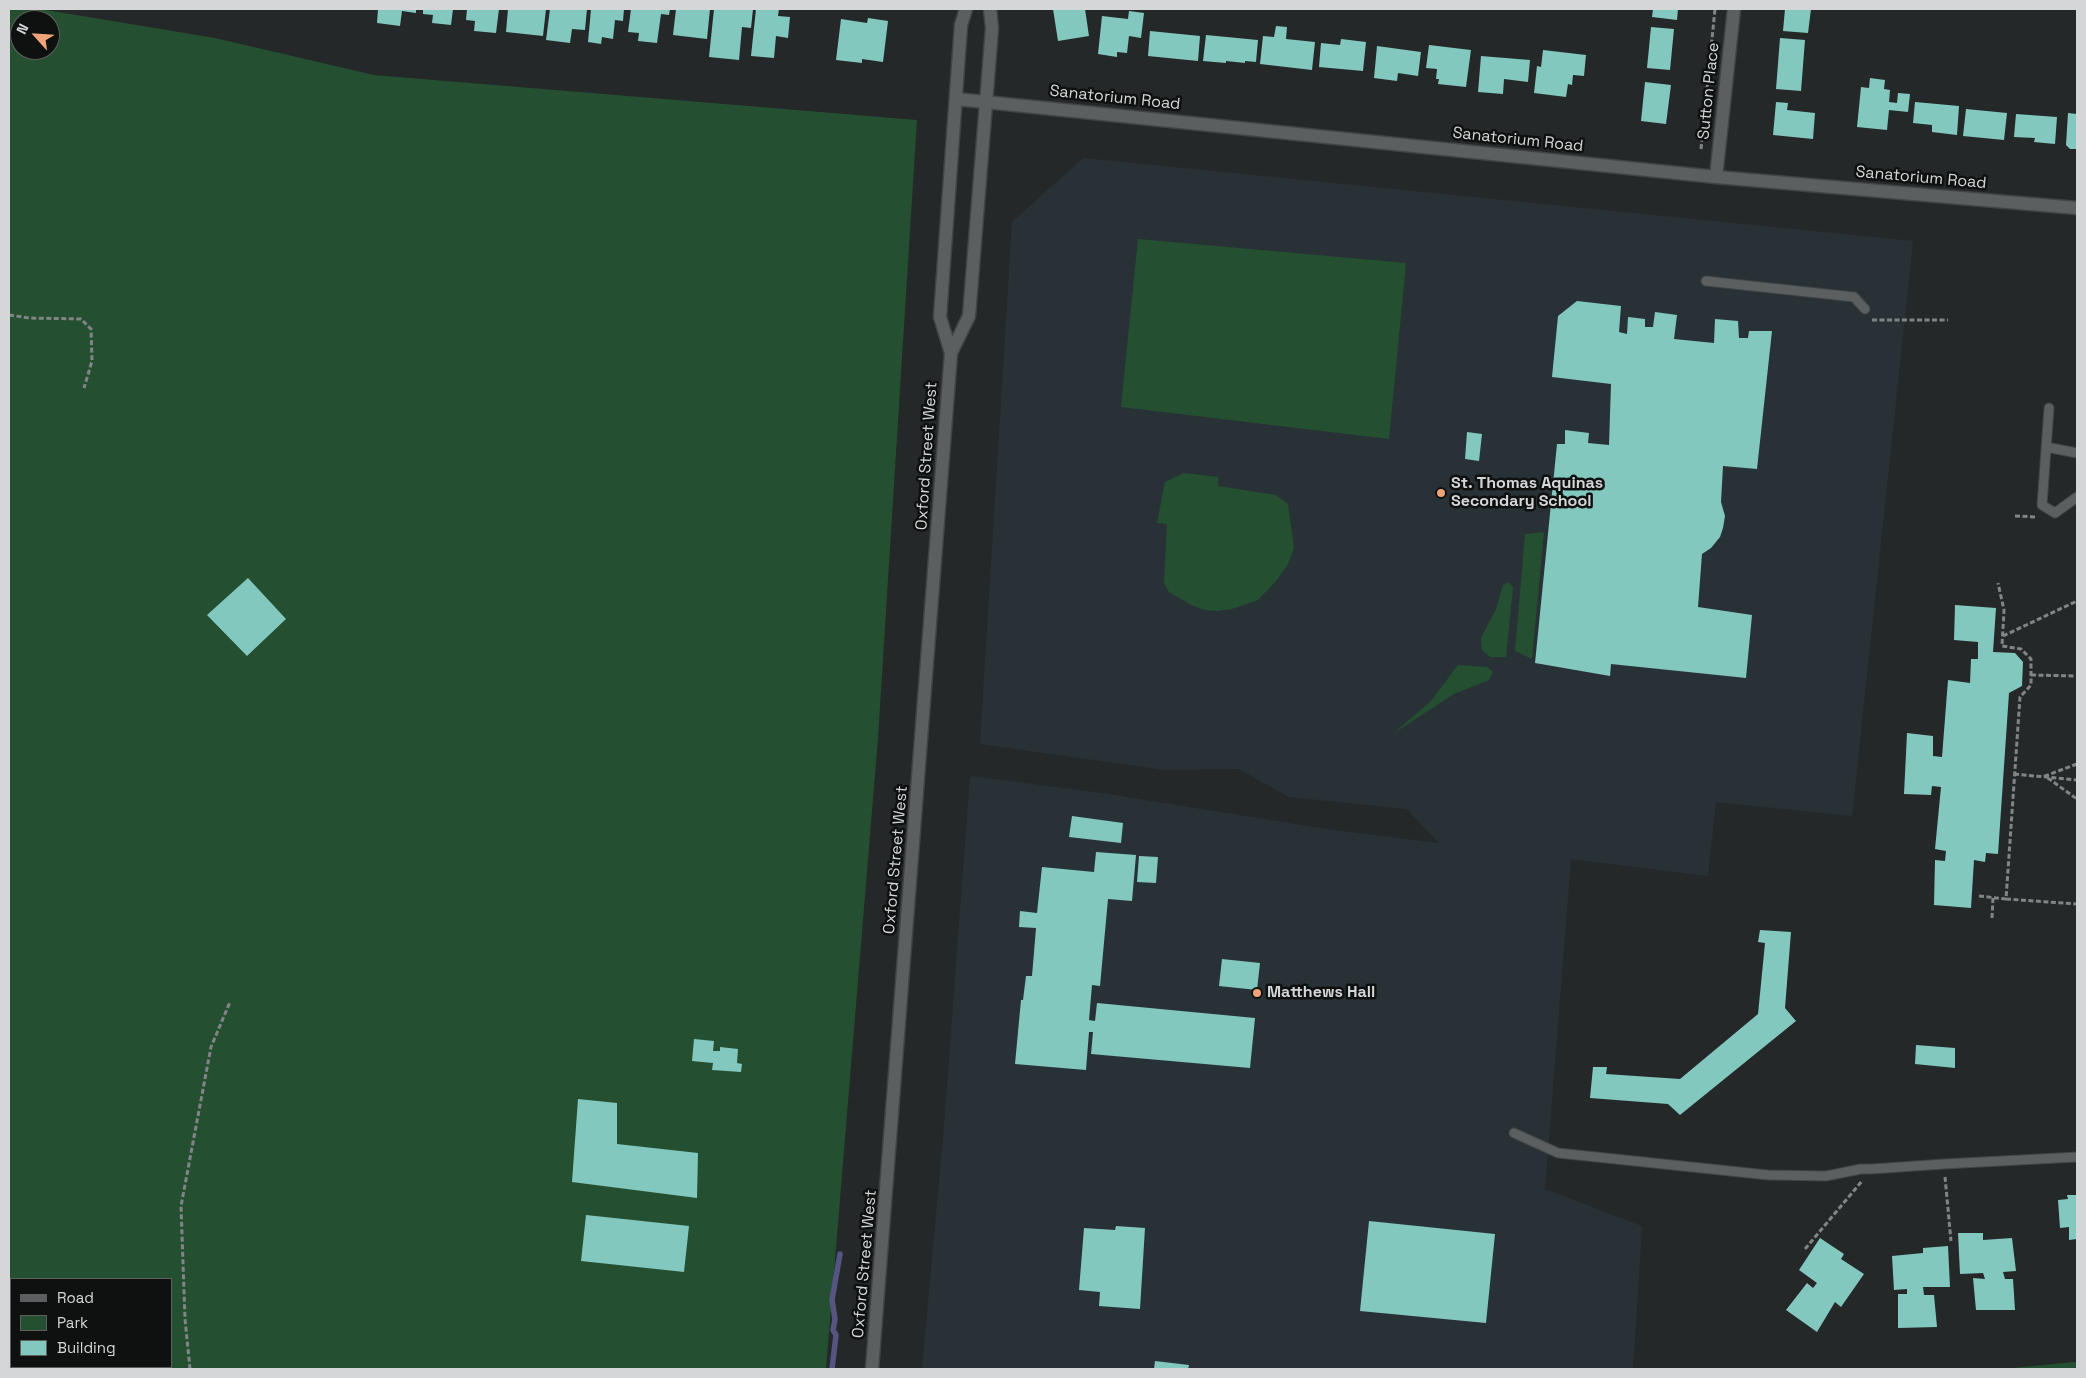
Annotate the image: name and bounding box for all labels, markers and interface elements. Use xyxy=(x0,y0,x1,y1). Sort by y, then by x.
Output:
north arrow xyxy=(10,10,60,60)
text: N xyxy=(12,21,33,37)
street label: Sutton Place xyxy=(1694,42,1724,140)
street label: Sanatorium Road xyxy=(1049,82,1181,114)
street label: Sanatorium Road xyxy=(1452,124,1584,156)
street label: Sanatorium Road xyxy=(1855,163,1987,193)
street label: Oxford Street West xyxy=(912,381,942,531)
place label: St. Thomas Aquinas Secondary School xyxy=(1451,474,1603,512)
marker: St. Thomas Aquinas Secondary School xyxy=(1435,487,1447,499)
street label: Oxford Street West xyxy=(880,785,912,935)
place label: Matthews Hall xyxy=(1267,983,1375,1003)
marker: Matthews Hall xyxy=(1251,987,1263,999)
street label: Oxford Street West xyxy=(849,1189,881,1339)
legend xyxy=(10,1278,172,1368)
text: Road xyxy=(57,1288,94,1307)
text: Park xyxy=(57,1313,88,1332)
text: Building xyxy=(57,1338,116,1357)

